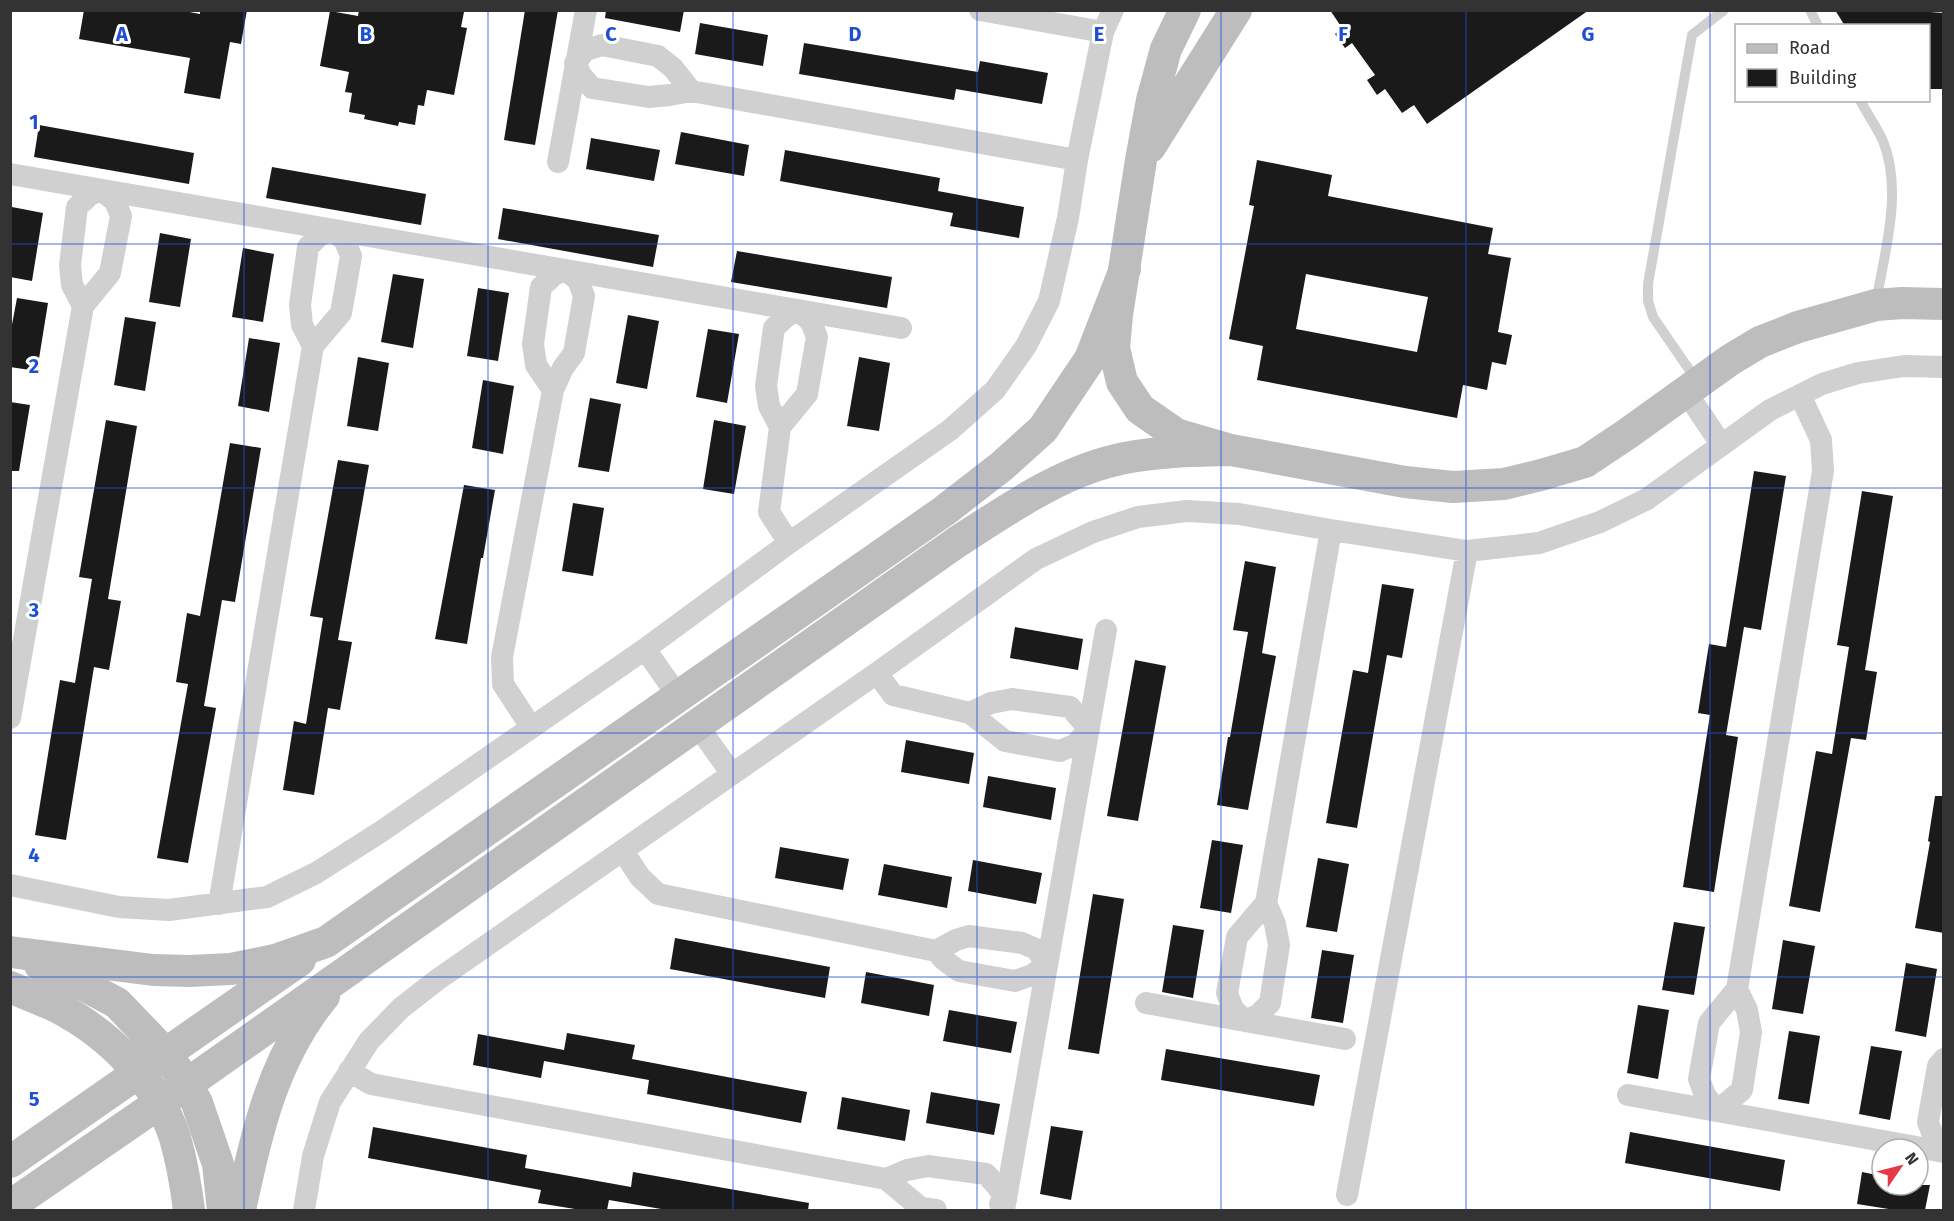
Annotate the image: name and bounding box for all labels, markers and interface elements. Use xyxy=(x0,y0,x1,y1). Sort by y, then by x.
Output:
text: A xyxy=(115,22,129,46)
text: B xyxy=(360,22,372,46)
text: C xyxy=(605,22,617,46)
text: D xyxy=(848,22,862,46)
text: E xyxy=(1094,22,1104,46)
text: F xyxy=(1338,22,1348,46)
text: G xyxy=(1582,22,1594,46)
legend xyxy=(1735,24,1930,102)
text: Road xyxy=(1789,37,1831,59)
text: Building xyxy=(1789,67,1857,89)
text: 1 xyxy=(29,110,39,134)
text: 2 xyxy=(29,354,39,378)
text: 3 xyxy=(28,598,39,622)
text: 4 xyxy=(28,843,40,867)
text: 5 xyxy=(29,1087,40,1111)
north arrow xyxy=(1870,1137,1930,1197)
text: N xyxy=(1901,1149,1923,1168)

